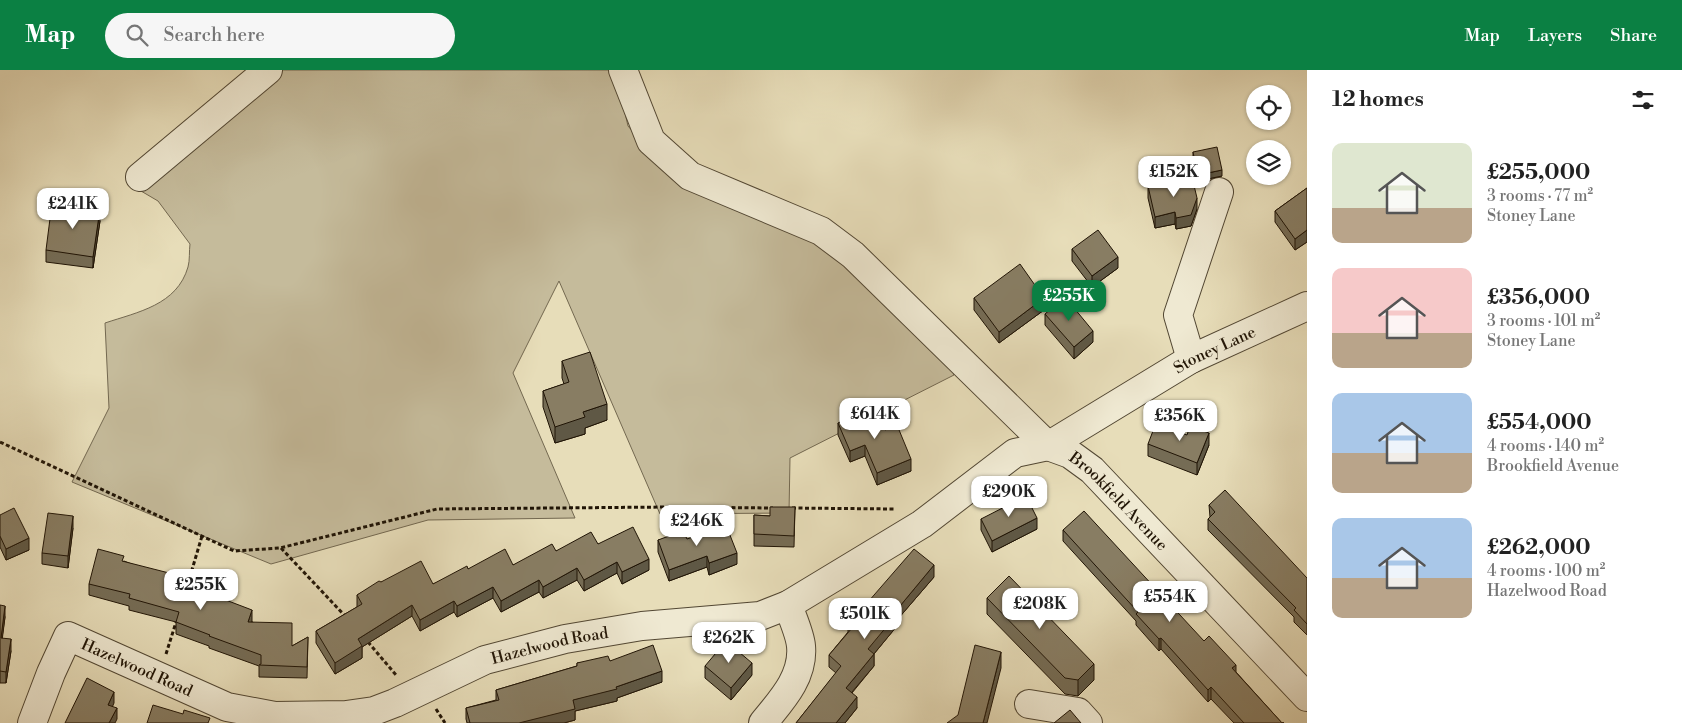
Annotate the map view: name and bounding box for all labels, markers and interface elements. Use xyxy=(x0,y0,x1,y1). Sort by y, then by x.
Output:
search box xyxy=(105,13,455,58)
text: Map xyxy=(25,20,75,50)
icon: search xyxy=(123,21,151,49)
text: Search here xyxy=(163,23,265,47)
text: Map xyxy=(1465,24,1500,47)
text: Layers xyxy=(1528,24,1582,47)
text: Share xyxy=(1610,24,1657,47)
map controls xyxy=(1246,85,1291,185)
button: locate xyxy=(1246,85,1291,130)
icon: filters xyxy=(1629,86,1657,114)
text: 12 homes xyxy=(1332,87,1424,113)
button: layers xyxy=(1246,140,1291,185)
pin: £152K xyxy=(1139,156,1209,198)
text: £255,000 xyxy=(1487,160,1590,186)
text: £152K xyxy=(1149,162,1199,182)
icon: home xyxy=(1372,163,1432,223)
text: 3 rooms · 77 m² xyxy=(1487,186,1593,206)
pin: £241K xyxy=(38,188,108,230)
text: £241K xyxy=(48,194,98,214)
text: Stoney Lane xyxy=(1487,206,1576,226)
pin: £255K xyxy=(1034,280,1104,322)
text: £356,000 xyxy=(1487,285,1590,311)
text: £255K xyxy=(1043,286,1095,306)
icon: home xyxy=(1372,288,1432,348)
text: 3 rooms · 101 m² xyxy=(1487,311,1600,331)
street label: Stoney Lane xyxy=(1170,322,1259,378)
text: Stoney Lane xyxy=(1487,331,1576,351)
pin: £614K xyxy=(840,398,910,440)
pin: £356K xyxy=(1145,400,1215,442)
text: £614K xyxy=(850,404,900,424)
text: £356K xyxy=(1154,406,1206,426)
text: £554,000 xyxy=(1487,410,1591,436)
icon: home xyxy=(1372,413,1432,473)
text: 4 rooms · 140 m² xyxy=(1487,436,1604,456)
street label: Brookfield Avenue xyxy=(1064,447,1172,555)
text: Brookfield Avenue xyxy=(1487,456,1619,476)
pin: £290K xyxy=(974,476,1044,518)
text: £290K xyxy=(982,482,1036,502)
pin: £246K xyxy=(662,504,732,547)
text: £246K xyxy=(671,511,723,531)
text: £262,000 xyxy=(1487,535,1591,561)
icon: home xyxy=(1372,538,1432,598)
text: 4 rooms · 100 m² xyxy=(1487,561,1605,581)
pin: £255K xyxy=(166,568,236,611)
text: £255K xyxy=(175,575,227,595)
pin: £554K xyxy=(1135,580,1205,623)
text: Hazelwood Road xyxy=(1487,581,1607,601)
text: £554K xyxy=(1144,587,1196,607)
pin: £208K xyxy=(1005,588,1075,630)
text: £208K xyxy=(1013,594,1067,614)
pin: £501K xyxy=(830,598,900,640)
text: £501K xyxy=(840,604,890,624)
pin: £262K xyxy=(694,622,764,664)
street label: Hazelwood Road xyxy=(489,623,610,669)
text: £262K xyxy=(703,628,755,648)
street label: Hazelwood Road xyxy=(78,634,196,701)

